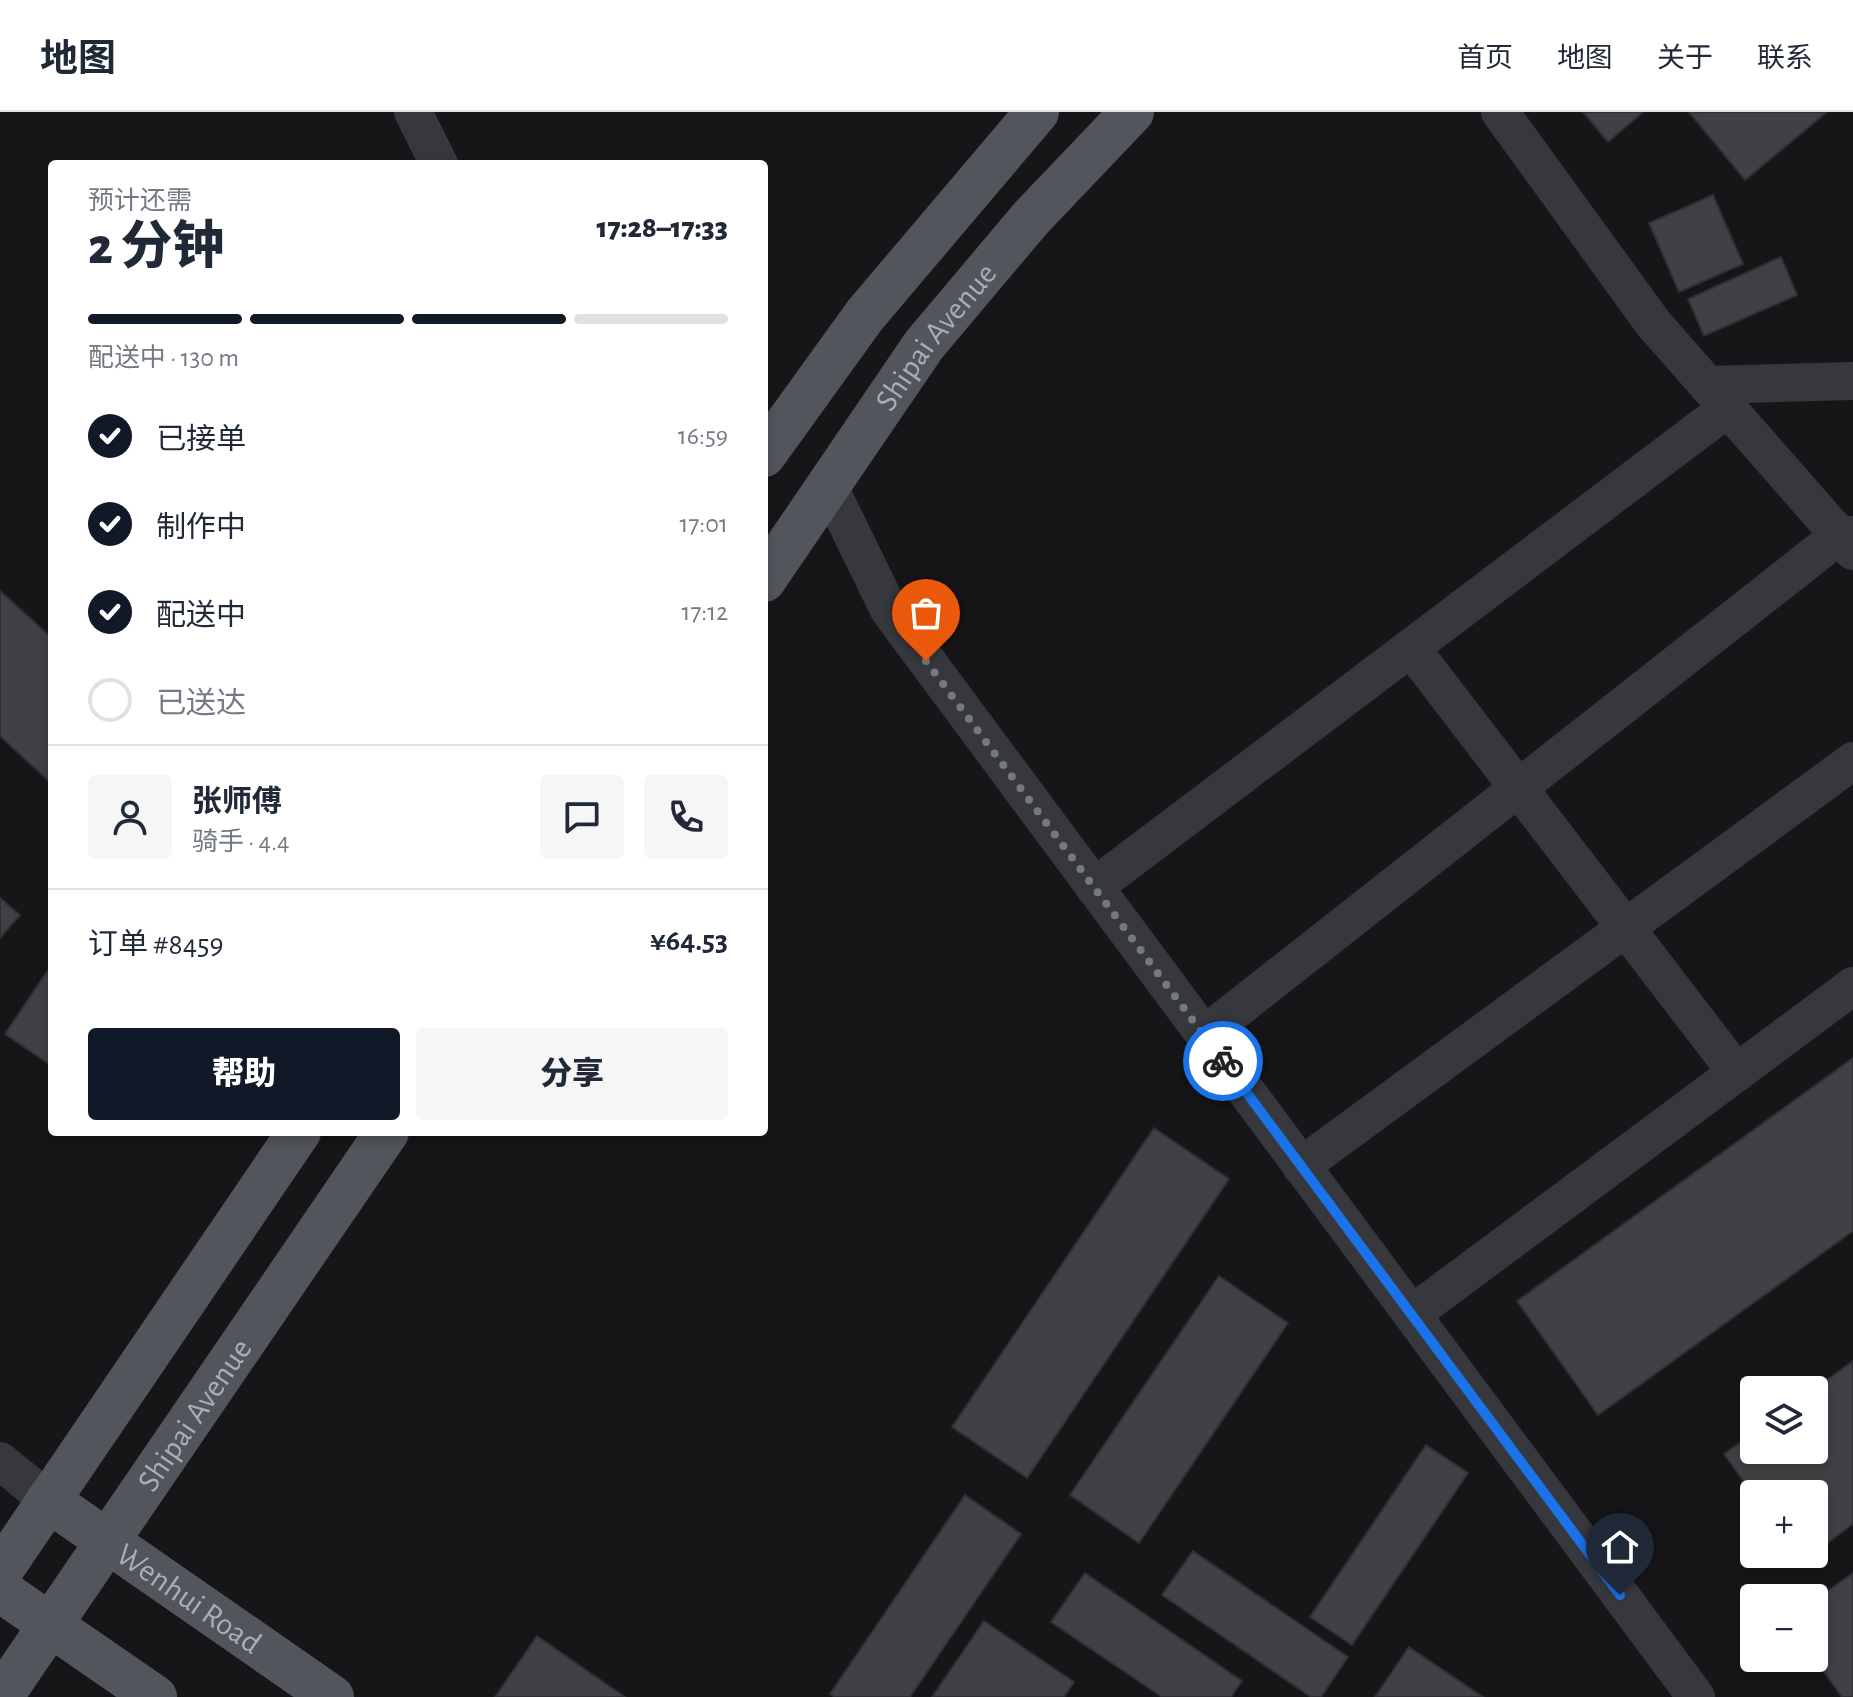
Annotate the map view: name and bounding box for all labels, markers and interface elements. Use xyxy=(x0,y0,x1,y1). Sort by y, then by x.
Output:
text: 地图 xyxy=(40,41,116,79)
text: 首页 xyxy=(1457,45,1513,73)
text: 地图 xyxy=(1557,45,1613,73)
text: 关于 xyxy=(1657,45,1713,73)
text: 联系 xyxy=(1757,45,1813,73)
text: 预计还需 xyxy=(88,188,192,214)
text: 17:28–17:33 xyxy=(596,213,728,243)
text: 2 分钟 xyxy=(88,221,224,273)
street label: Shipai Avenue xyxy=(870,257,1003,416)
text: 配送中 · 130 m xyxy=(88,345,239,371)
icon: check xyxy=(88,414,132,458)
text: 16:59 xyxy=(678,423,728,449)
text: 已接单 xyxy=(156,425,246,455)
icon: check xyxy=(88,502,132,546)
text: 17:01 xyxy=(680,511,728,537)
text: 制作中 xyxy=(156,513,246,543)
pin xyxy=(892,579,960,661)
icon: check xyxy=(88,590,132,634)
icon: bag xyxy=(904,591,948,635)
text: 17:12 xyxy=(681,599,728,625)
text: 配送中 xyxy=(156,601,246,631)
text: 已送达 xyxy=(156,689,246,719)
button: person xyxy=(88,775,172,859)
button: chat xyxy=(540,775,624,859)
button: phone xyxy=(644,775,728,859)
text: 张师傅 xyxy=(192,787,282,817)
text: 骑手 · 4.4 xyxy=(192,829,290,855)
text: ¥64.53 xyxy=(650,926,728,956)
text: 订单 #8459 xyxy=(88,930,224,960)
courier xyxy=(1183,1021,1263,1101)
button: 帮助 xyxy=(88,1028,400,1120)
button: 分享 xyxy=(416,1028,728,1120)
icon: bike xyxy=(1201,1039,1245,1083)
street label: Shipai Avenue xyxy=(132,1333,258,1497)
map controls xyxy=(1740,1376,1828,1672)
button: layers xyxy=(1740,1376,1828,1464)
button: + xyxy=(1740,1480,1828,1568)
pin xyxy=(1586,1513,1654,1595)
icon: home xyxy=(1598,1525,1642,1569)
street label: Wenhui Road xyxy=(111,1538,267,1660)
button: − xyxy=(1740,1584,1828,1672)

